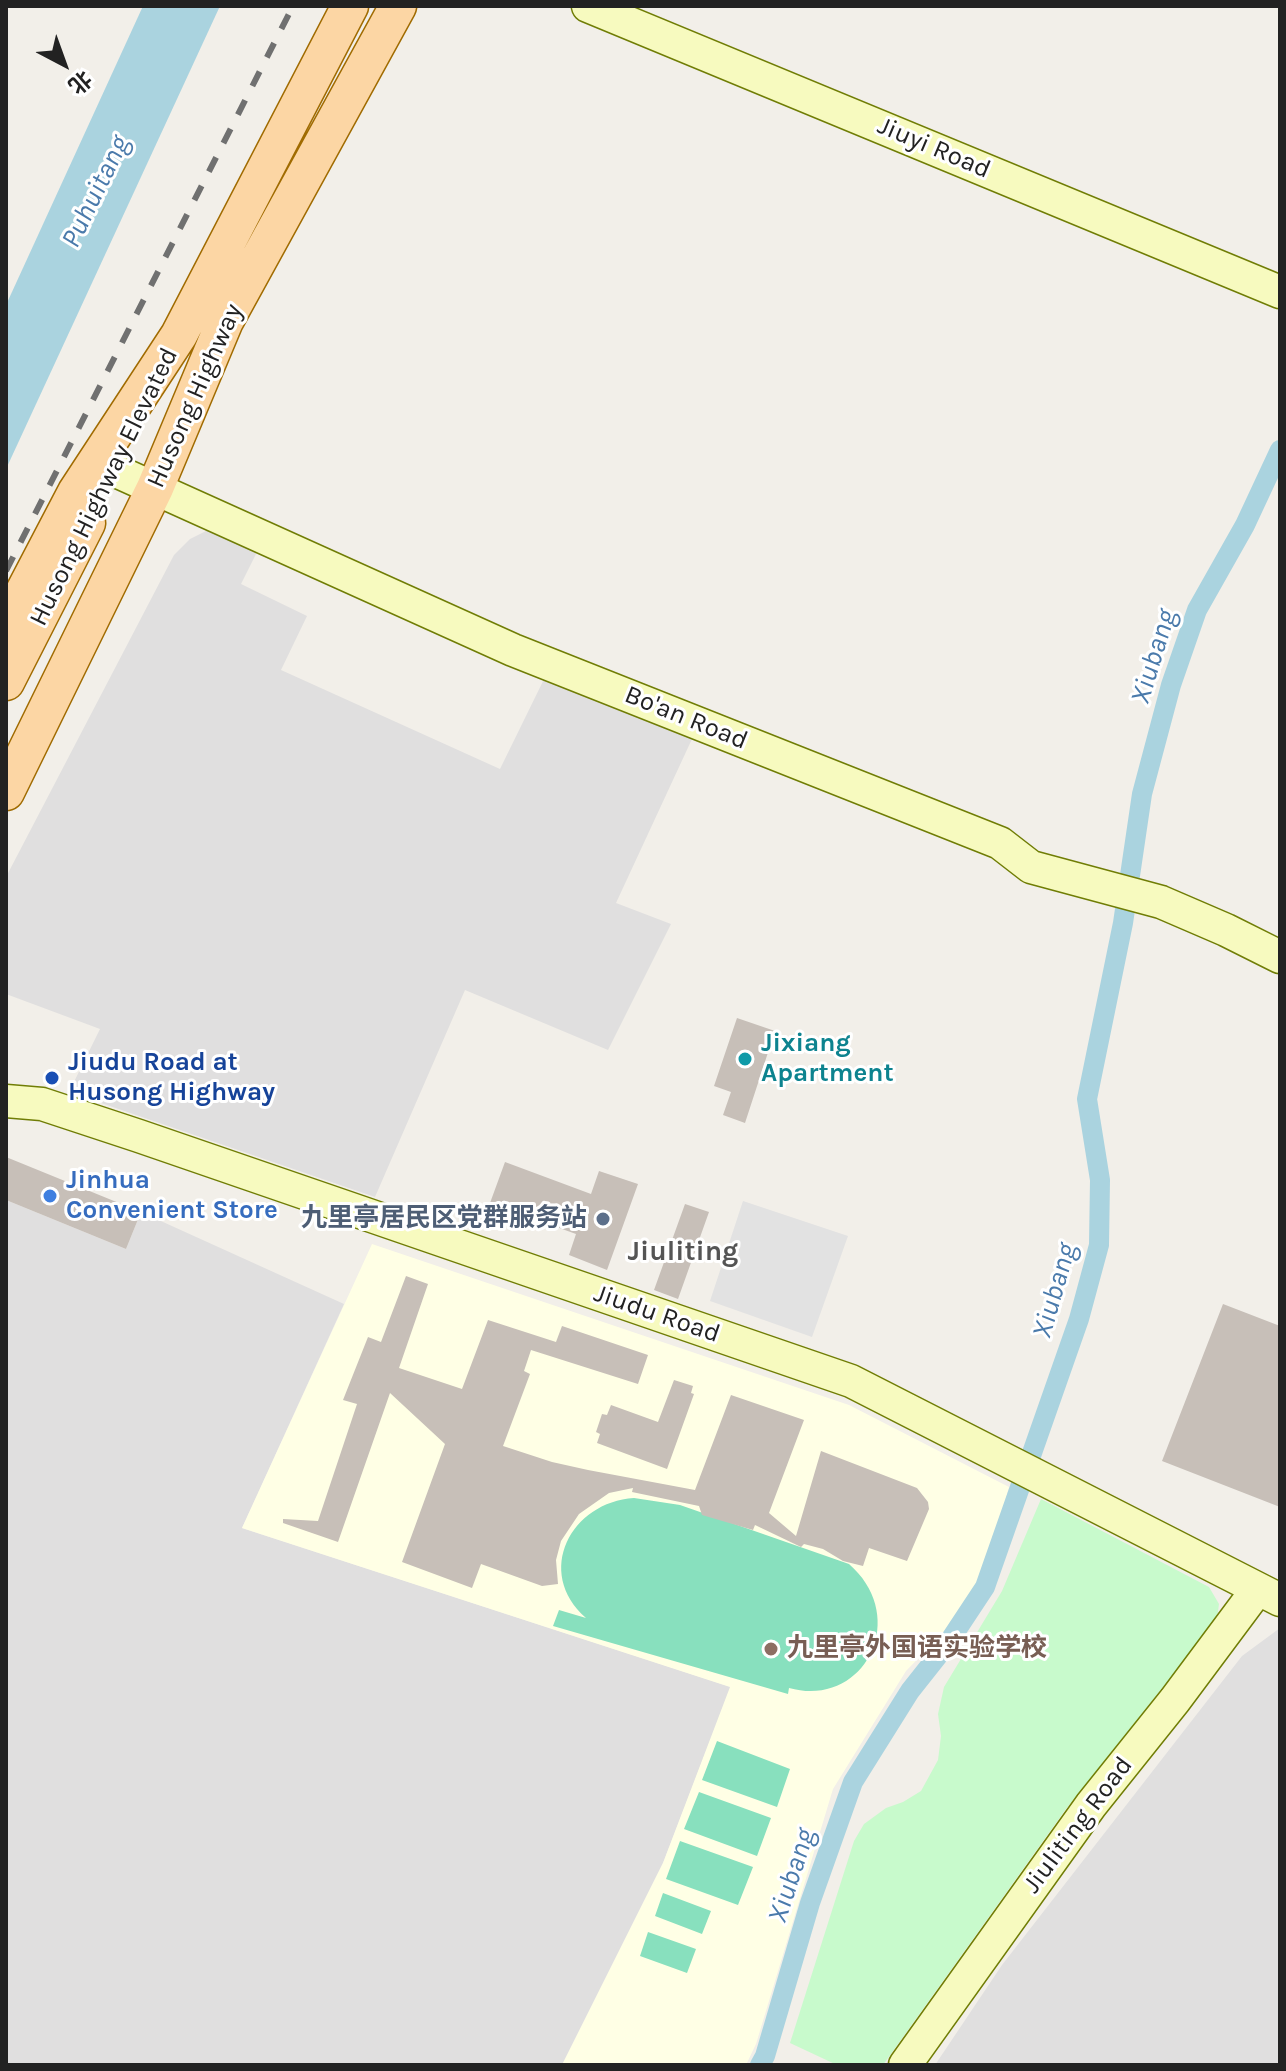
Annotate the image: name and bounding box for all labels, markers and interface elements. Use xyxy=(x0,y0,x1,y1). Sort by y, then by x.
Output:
north arrow xyxy=(24,24,104,104)
text: 北 xyxy=(63,65,97,99)
street label: Jiuyi Road xyxy=(873,110,995,186)
water label: Puhuitang xyxy=(55,131,137,253)
street label: Husong Highway xyxy=(140,299,250,493)
street label: Husong Highway Elevated xyxy=(23,343,185,631)
water label: Xiubang xyxy=(1124,606,1184,708)
street label: Bo'an Road xyxy=(620,679,752,757)
place label: Jixiang Apartment xyxy=(761,1028,894,1090)
place label: Jiudu Road at Husong Highway xyxy=(68,1047,275,1108)
marker: Jixiang Apartment xyxy=(736,1050,754,1068)
marker: Jiudu Road at Husong Highway xyxy=(43,1069,61,1087)
place label: Jinhua Convenient Store xyxy=(66,1165,278,1226)
marker: Jinhua Convenient Store xyxy=(41,1187,59,1205)
place label: 九里亭居民区党群服务站 xyxy=(301,1203,587,1235)
marker: 九里亭居民区党群服务站 xyxy=(594,1210,612,1228)
district label: Jiuliting xyxy=(628,1235,738,1269)
water label: Xiubang xyxy=(1025,1240,1085,1342)
street label: Jiudu Road xyxy=(590,1278,724,1350)
place label: 九里亭外国语实验学校 xyxy=(787,1633,1047,1665)
marker: 九里亭外国语实验学校 xyxy=(762,1640,780,1658)
street label: Jiuliting Road xyxy=(1017,1751,1139,1899)
water label: Xiubang xyxy=(761,1825,823,1927)

